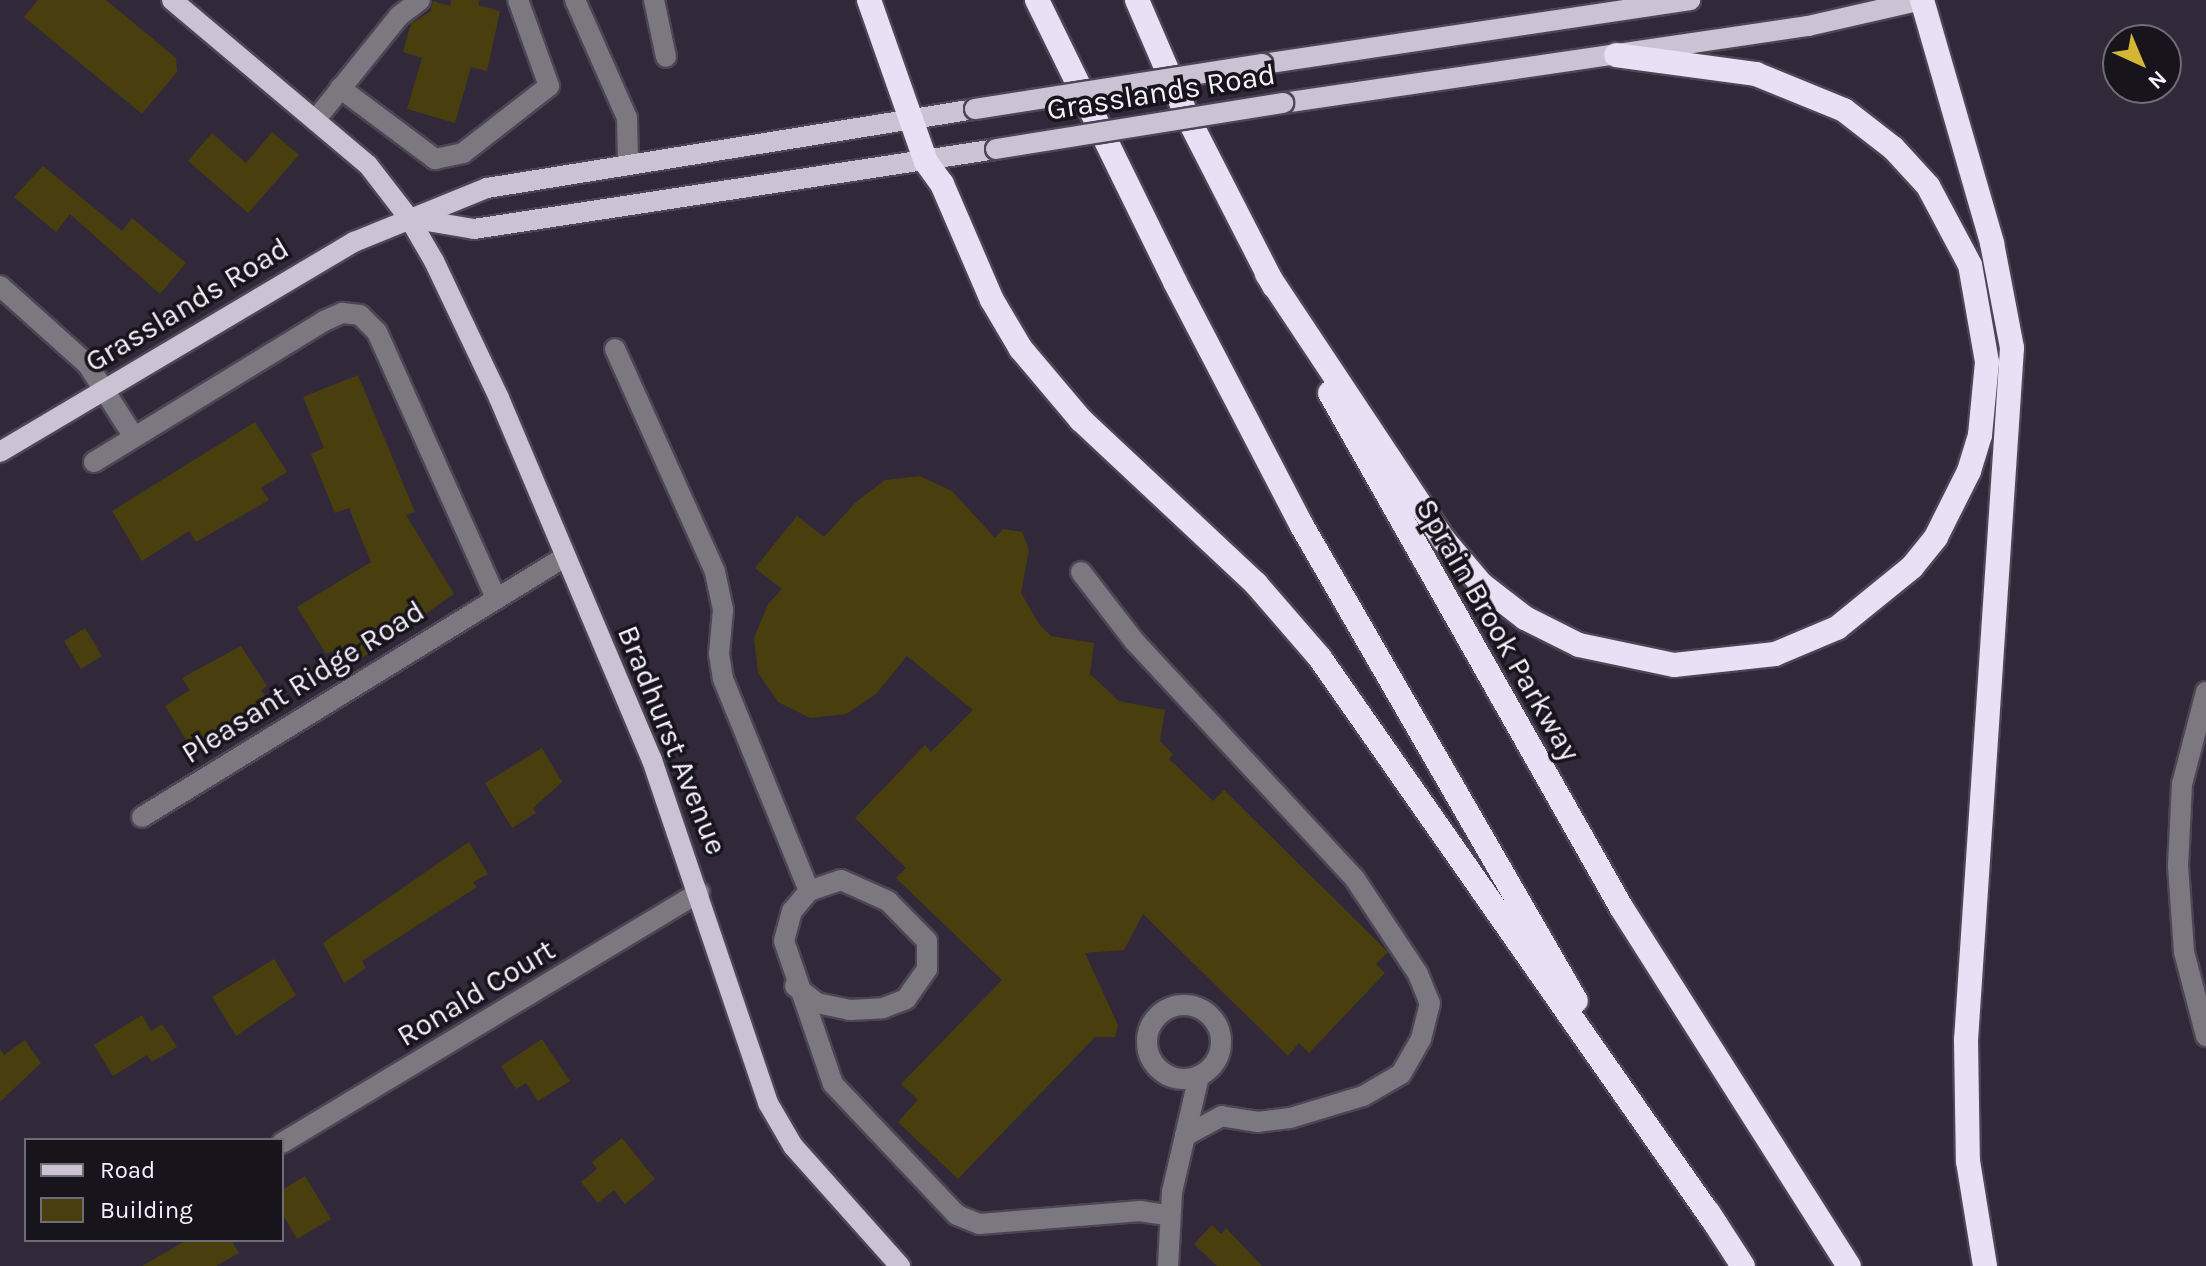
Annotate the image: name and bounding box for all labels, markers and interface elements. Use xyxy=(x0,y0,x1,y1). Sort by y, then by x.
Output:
north arrow xyxy=(2102,24,2182,104)
street label: Grasslands Road xyxy=(1044,56,1278,128)
text: N xyxy=(2143,65,2172,95)
street label: Grasslands Road xyxy=(79,230,295,380)
street label: Sprain Brook Parkway xyxy=(1408,493,1588,767)
street label: Pleasant Ridge Road xyxy=(175,593,431,771)
street label: Bradhurst Avenue xyxy=(610,620,734,860)
street label: Ronald Court xyxy=(391,932,561,1054)
legend xyxy=(24,1138,284,1242)
text: Road xyxy=(100,1156,155,1184)
text: Building xyxy=(100,1196,193,1224)

